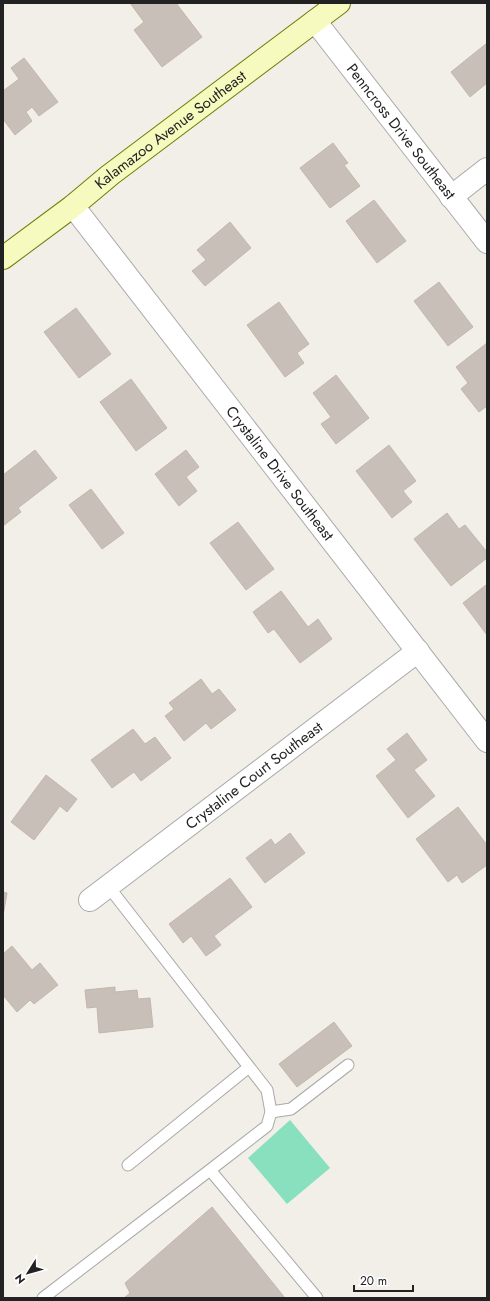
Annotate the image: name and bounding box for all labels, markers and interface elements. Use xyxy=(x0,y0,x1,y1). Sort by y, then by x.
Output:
street label: Penncross Drive Southeast xyxy=(341,59,461,204)
street label: Kalamazoo Avenue Southeast xyxy=(90,65,251,194)
street label: Crystaline Drive Southeast xyxy=(221,401,339,546)
street label: Crystaline Court Southeast xyxy=(181,716,328,835)
north arrow xyxy=(8,1253,48,1293)
scale bar xyxy=(354,1267,413,1293)
text: N xyxy=(11,1271,29,1287)
text: 20 m xyxy=(360,1272,387,1290)

